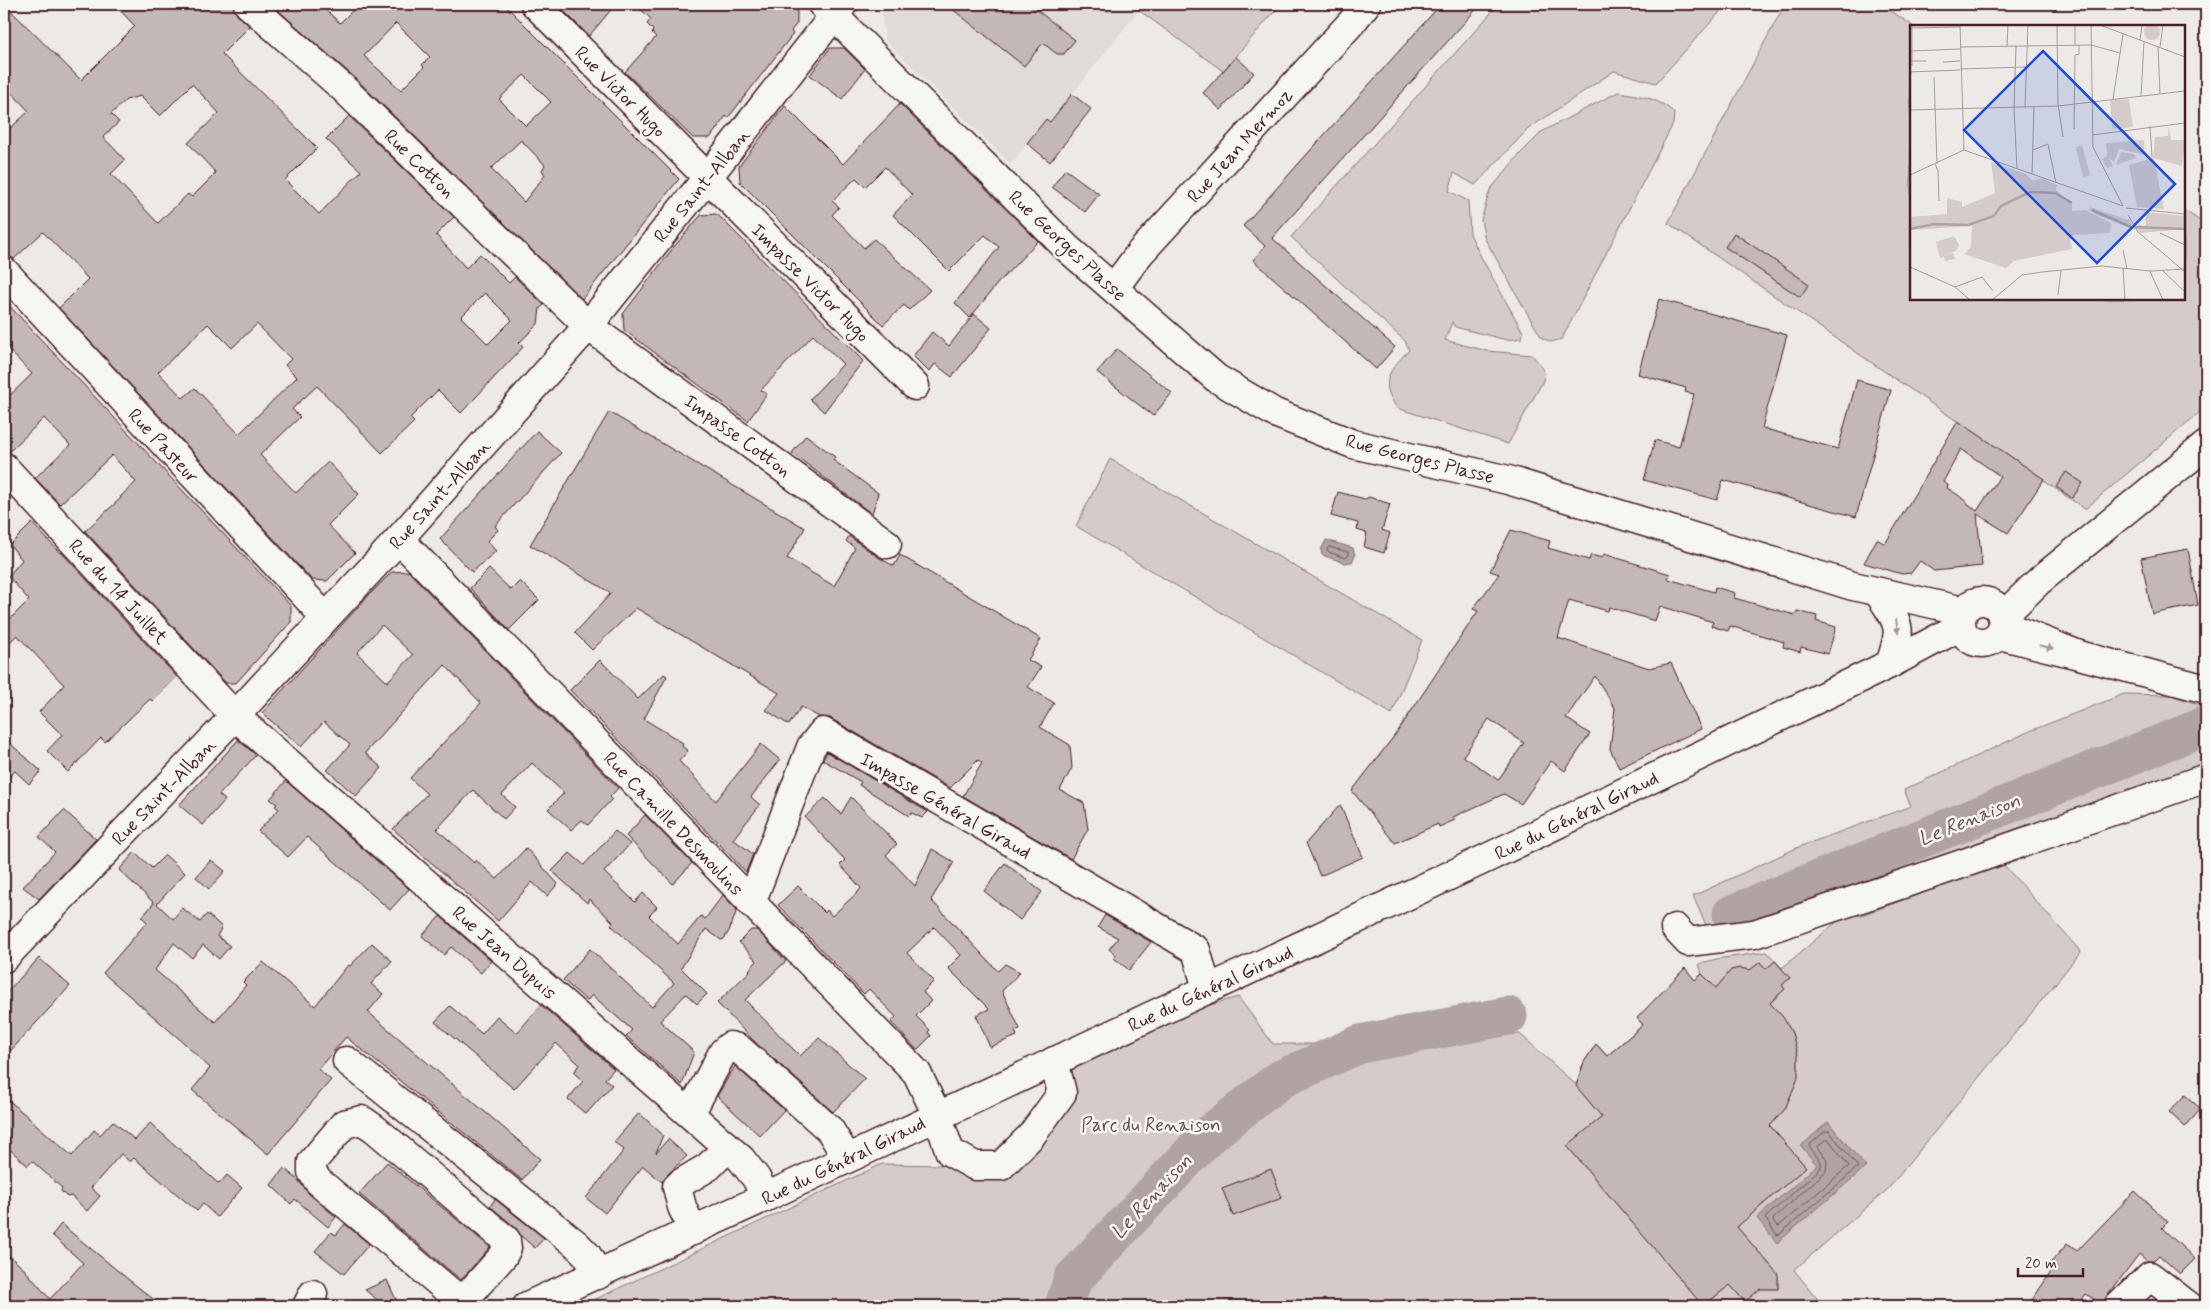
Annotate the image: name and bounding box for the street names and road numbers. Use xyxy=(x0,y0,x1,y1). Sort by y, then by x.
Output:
street label: Rue Victor Hugo xyxy=(567,41,671,145)
street label: Rue Jean Mermoz xyxy=(1182,83,1299,209)
street label: Rue Cotton xyxy=(378,124,460,204)
street label: Rue Saint-Alban xyxy=(648,124,756,248)
street label: Rue Georges Plasse xyxy=(1001,185,1131,309)
street label: Impasse Victor Hugo xyxy=(744,218,875,349)
street label: Impasse Cotton xyxy=(679,389,796,483)
street label: Rue Pasteur xyxy=(122,403,204,489)
street label: Rue Georges Plasse xyxy=(1342,429,1497,492)
street label: Rue Saint-Alban xyxy=(384,435,496,555)
street label: Rue du 14 Juillet xyxy=(63,534,173,650)
street label: Rue Saint-Alban xyxy=(106,733,222,851)
street label: Rue Camille Desmoulins xyxy=(597,747,748,902)
street label: Impasse Général Giraud xyxy=(855,747,1035,865)
street label: Rue du Général Giraud xyxy=(1491,766,1663,867)
street label: Rue Jean Dupuis xyxy=(446,901,562,1005)
street label: Rue du Général Giraud xyxy=(1124,940,1297,1039)
street label: Rue du Général Giraud xyxy=(758,1111,930,1212)

